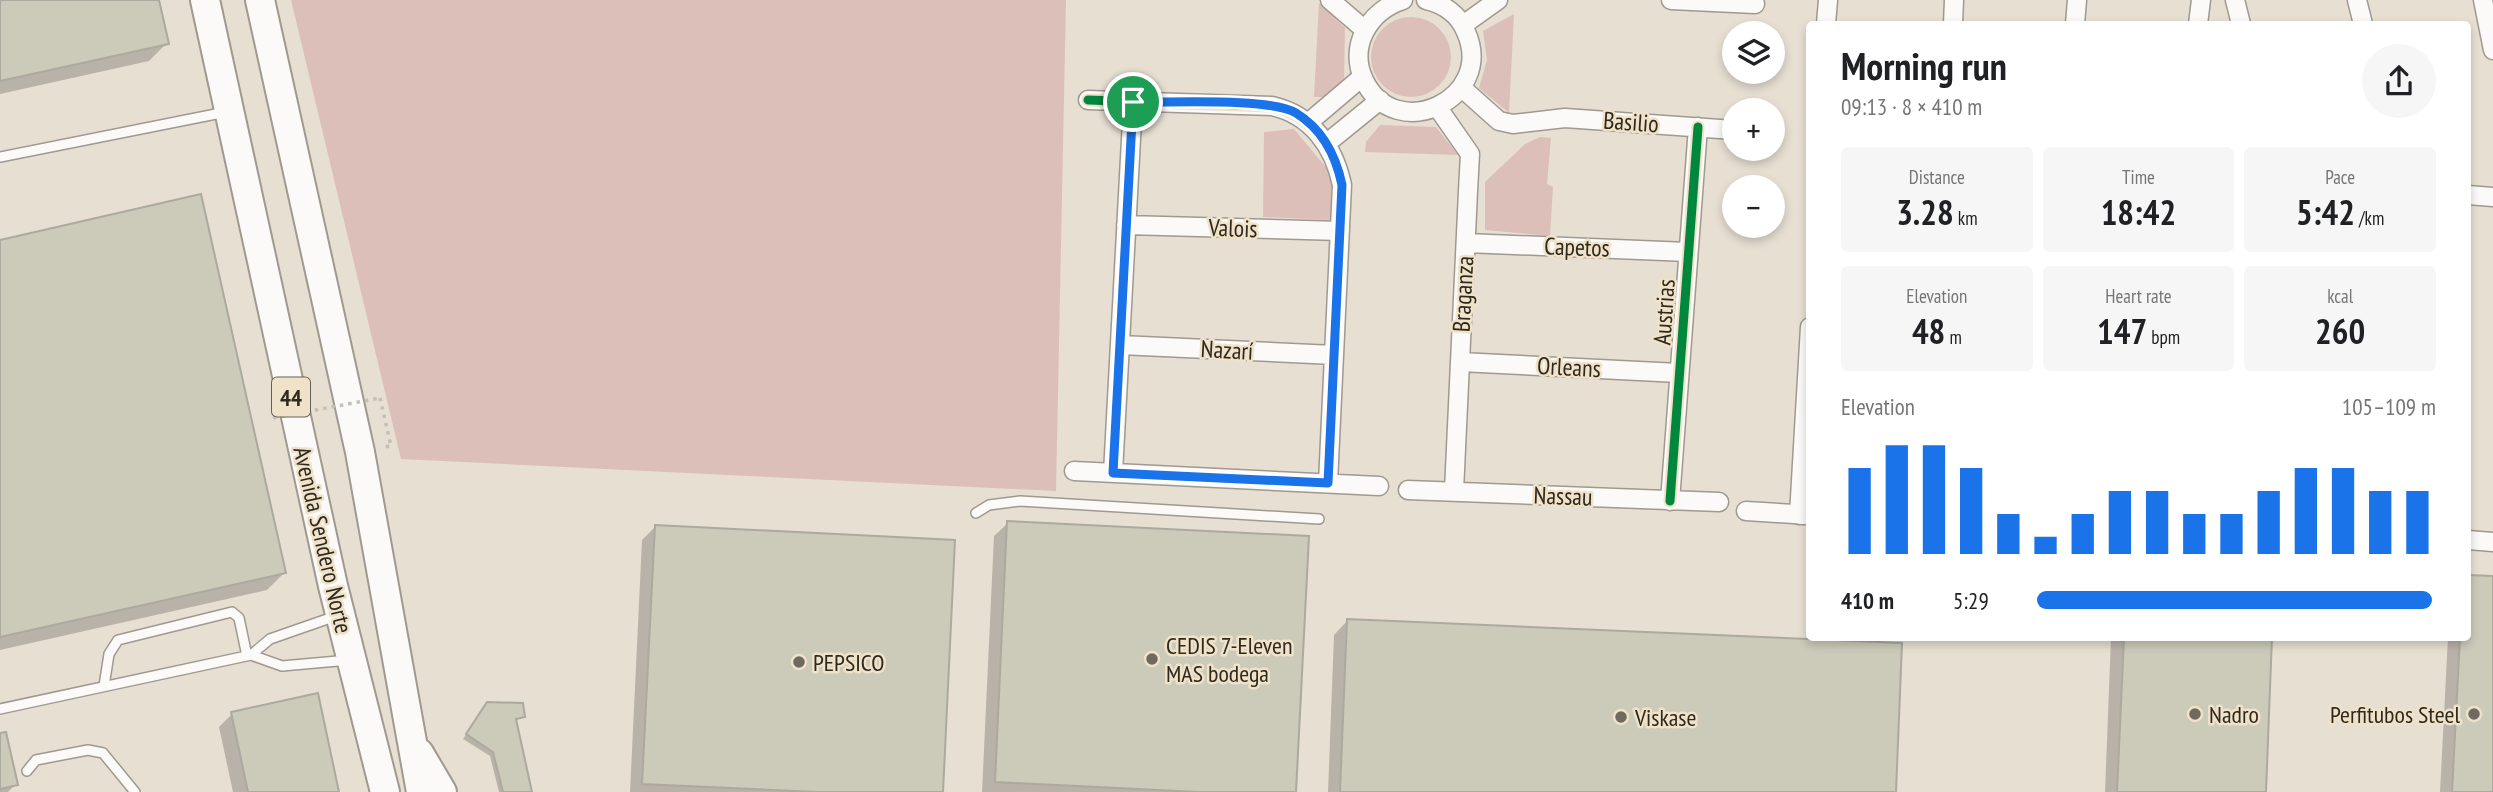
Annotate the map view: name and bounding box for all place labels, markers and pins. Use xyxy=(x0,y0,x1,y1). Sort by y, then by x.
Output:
pin xyxy=(1103,72,1163,132)
place label: CEDIS 7-Eleven MAS bodega xyxy=(1166,630,1293,689)
place label: PEPSICO xyxy=(813,647,884,678)
marker: CEDIS 7-Eleven MAS bodega xyxy=(1144,651,1160,667)
marker: PEPSICO xyxy=(791,654,807,670)
place label: Nadro xyxy=(2209,699,2259,730)
place label: Perfitubos Steel xyxy=(2330,699,2460,730)
place label: Viskase xyxy=(1634,702,1696,733)
marker: Nadro xyxy=(2187,706,2203,722)
marker: Perfitubos Steel xyxy=(2466,706,2482,722)
marker: Viskase xyxy=(1613,709,1629,725)

